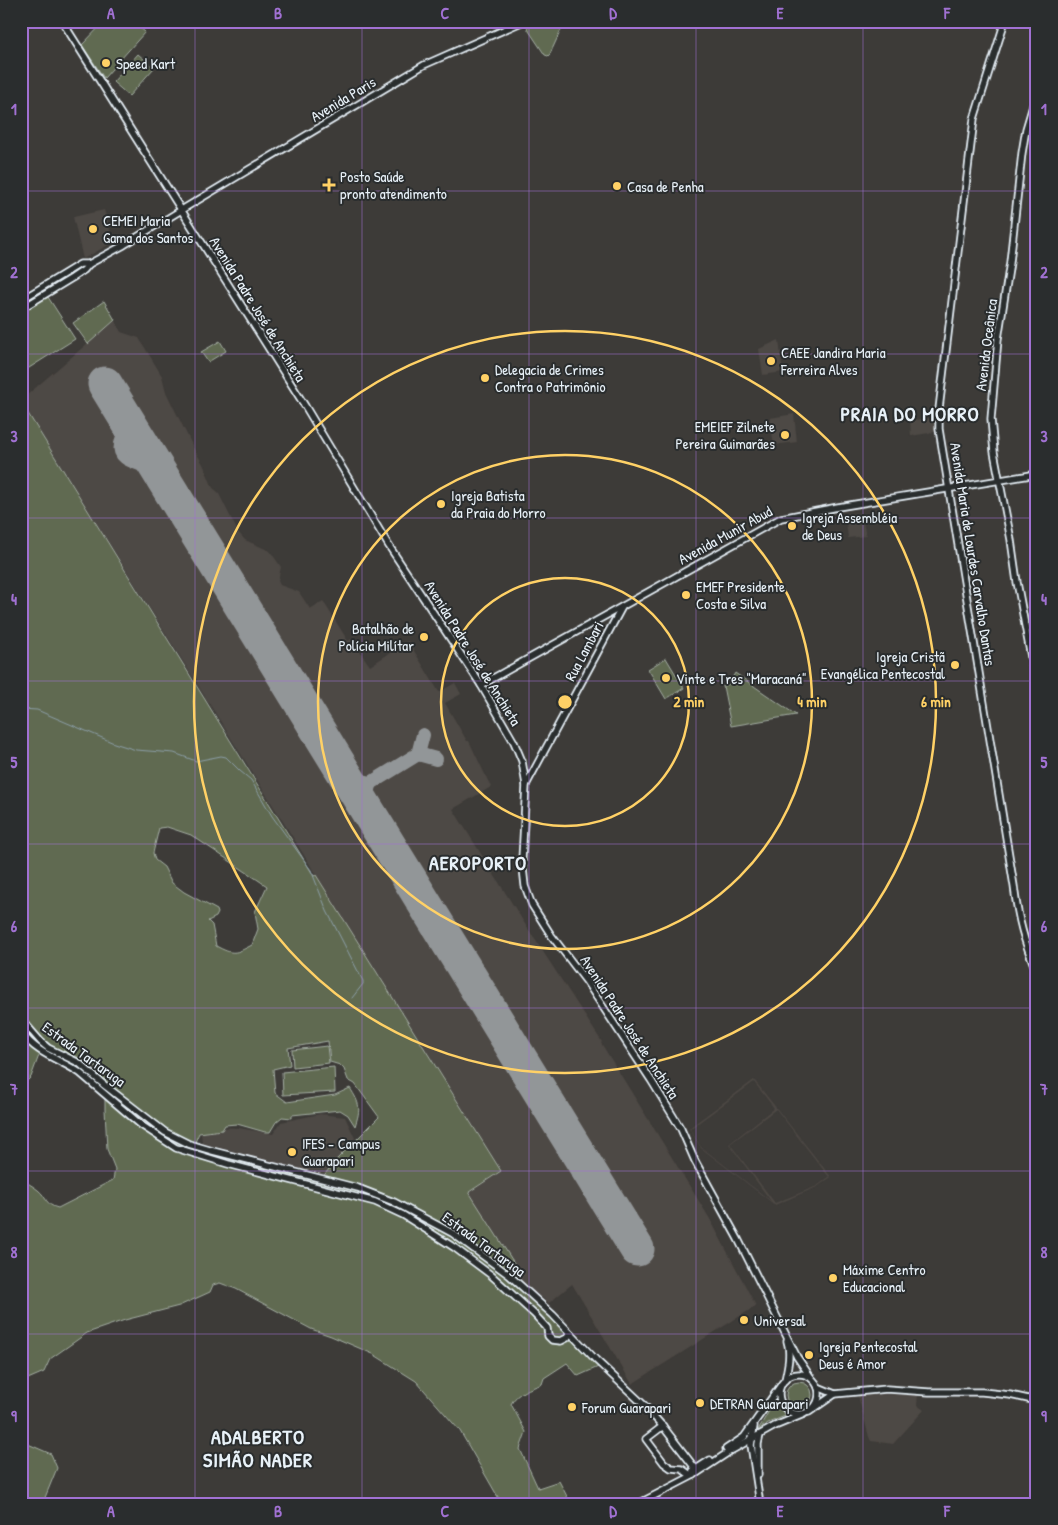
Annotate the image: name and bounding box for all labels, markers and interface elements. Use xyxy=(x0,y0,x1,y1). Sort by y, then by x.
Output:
text: A xyxy=(107,2,115,24)
text: B xyxy=(274,2,282,24)
text: C xyxy=(441,2,450,24)
text: D xyxy=(609,2,617,24)
text: E xyxy=(776,2,784,24)
text: F xyxy=(943,2,951,24)
place label: Speed Kart xyxy=(116,53,176,74)
marker: Speed Kart xyxy=(100,57,112,69)
street label: Avenida Paris xyxy=(306,71,380,127)
text: 1 xyxy=(11,98,17,120)
text: 1 xyxy=(1041,98,1047,120)
place label: Posto Saúde pronto atendimento xyxy=(340,166,447,204)
place label: Casa de Penha xyxy=(627,176,704,197)
marker: Posto Saúde pronto atendimento xyxy=(322,178,336,192)
marker: Casa de Penha xyxy=(611,180,623,192)
place label: CEMEI Maria Gama dos Santos xyxy=(103,210,193,248)
marker: CEMEI Maria Gama dos Santos xyxy=(87,223,99,235)
street label: Avenida Padre José de Anchieta xyxy=(205,232,311,386)
text: 2 xyxy=(10,261,18,283)
text: 2 xyxy=(1040,261,1048,283)
street label: Avenida Oceânica xyxy=(970,298,1002,392)
place label: CAEE Jandira Maria Ferreira Alves xyxy=(780,342,886,380)
marker: CAEE Jandira Maria Ferreira Alves xyxy=(765,355,777,367)
place label: Delegacia de Crimes Contra o Patrimônio xyxy=(495,359,606,397)
marker: Delegacia de Crimes Contra o Patrimônio xyxy=(479,372,491,384)
district label: PRAIA DO MORRO xyxy=(840,400,980,427)
place label: EMEIEF Zilnete Pereira Guimarães xyxy=(676,416,775,454)
text: 3 xyxy=(10,425,18,447)
text: 3 xyxy=(1040,425,1048,447)
marker: EMEIEF Zilnete Pereira Guimarães xyxy=(779,429,791,441)
street label: Avenida Maria de Lourdes Carvalho Dantas xyxy=(945,441,1001,667)
place label: Igreja Batista da Praia do Morro xyxy=(451,485,546,523)
marker: Igreja Batista da Praia do Morro xyxy=(435,498,447,510)
street label: Avenida Munir Abud xyxy=(674,500,776,569)
place label: Igreja Assembléia de Deus xyxy=(802,507,897,545)
marker: Igreja Assembléia de Deus xyxy=(786,520,798,532)
street label: Avenida Padre José de Anchieta xyxy=(420,576,526,730)
place label: EMEF Presidente Costa e Silva xyxy=(696,576,785,614)
text: 4 xyxy=(11,588,17,610)
text: 4 xyxy=(1041,588,1047,610)
marker: EMEF Presidente Costa e Silva xyxy=(680,589,692,601)
street label: Rua Lambari xyxy=(559,617,609,685)
place label: Batalhão de Polícia Milítar xyxy=(338,618,414,656)
marker: Batalhão de Polícia Milítar xyxy=(418,631,430,643)
place label: Igreja Cristã Evangélica Pentecostal xyxy=(821,646,945,684)
marker: Igreja Cristã Evangélica Pentecostal xyxy=(949,659,961,671)
place label: Vinte e Tres "Maracaná" xyxy=(676,668,806,689)
marker: Vinte e Tres "Maracaná" xyxy=(660,672,672,684)
text: 2 min xyxy=(674,691,705,712)
text: 4 min xyxy=(797,691,827,712)
text: 6 min xyxy=(921,691,951,712)
centre of rings xyxy=(556,693,574,711)
text: 5 xyxy=(11,751,18,773)
text: 5 xyxy=(1041,751,1048,773)
district label: AEROPORTO xyxy=(429,849,527,876)
text: 6 xyxy=(11,915,18,937)
text: 6 xyxy=(1041,915,1048,937)
street label: Avenida Padre José de Anchieta xyxy=(576,951,684,1103)
street label: Estrada Tartaruga xyxy=(38,1017,130,1091)
text: 7 xyxy=(9,1078,18,1100)
text: 7 xyxy=(1039,1078,1048,1100)
place label: IFES - Campus Guarapari xyxy=(302,1133,380,1171)
marker: IFES - Campus Guarapari xyxy=(286,1146,298,1158)
street label: Estrada Tartaruga xyxy=(438,1207,530,1281)
text: 8 xyxy=(11,1241,18,1263)
text: 8 xyxy=(1041,1241,1048,1263)
place label: Máxime Centro Educacional xyxy=(843,1259,925,1297)
marker: Máxime Centro Educacional xyxy=(827,1272,839,1284)
place label: Universal xyxy=(754,1310,806,1331)
marker: Universal xyxy=(738,1314,750,1326)
place label: Igreja Pentecostal Deus é Amor xyxy=(819,1336,918,1374)
marker: Igreja Pentecostal Deus é Amor xyxy=(803,1349,815,1361)
place label: DETRAN Guarapari xyxy=(710,1393,809,1414)
place label: Forum Guarapari xyxy=(581,1397,671,1418)
marker: DETRAN Guarapari xyxy=(694,1397,706,1409)
marker: Forum Guarapari xyxy=(566,1401,578,1413)
text: 9 xyxy=(11,1405,17,1427)
text: 9 xyxy=(1041,1405,1047,1427)
district label: ADALBERTO SIMÃO NADER xyxy=(203,1423,313,1473)
text: A xyxy=(107,1500,115,1522)
text: B xyxy=(274,1500,282,1522)
text: C xyxy=(441,1500,450,1522)
text: D xyxy=(609,1500,617,1522)
text: E xyxy=(776,1500,784,1522)
text: F xyxy=(943,1500,951,1522)

